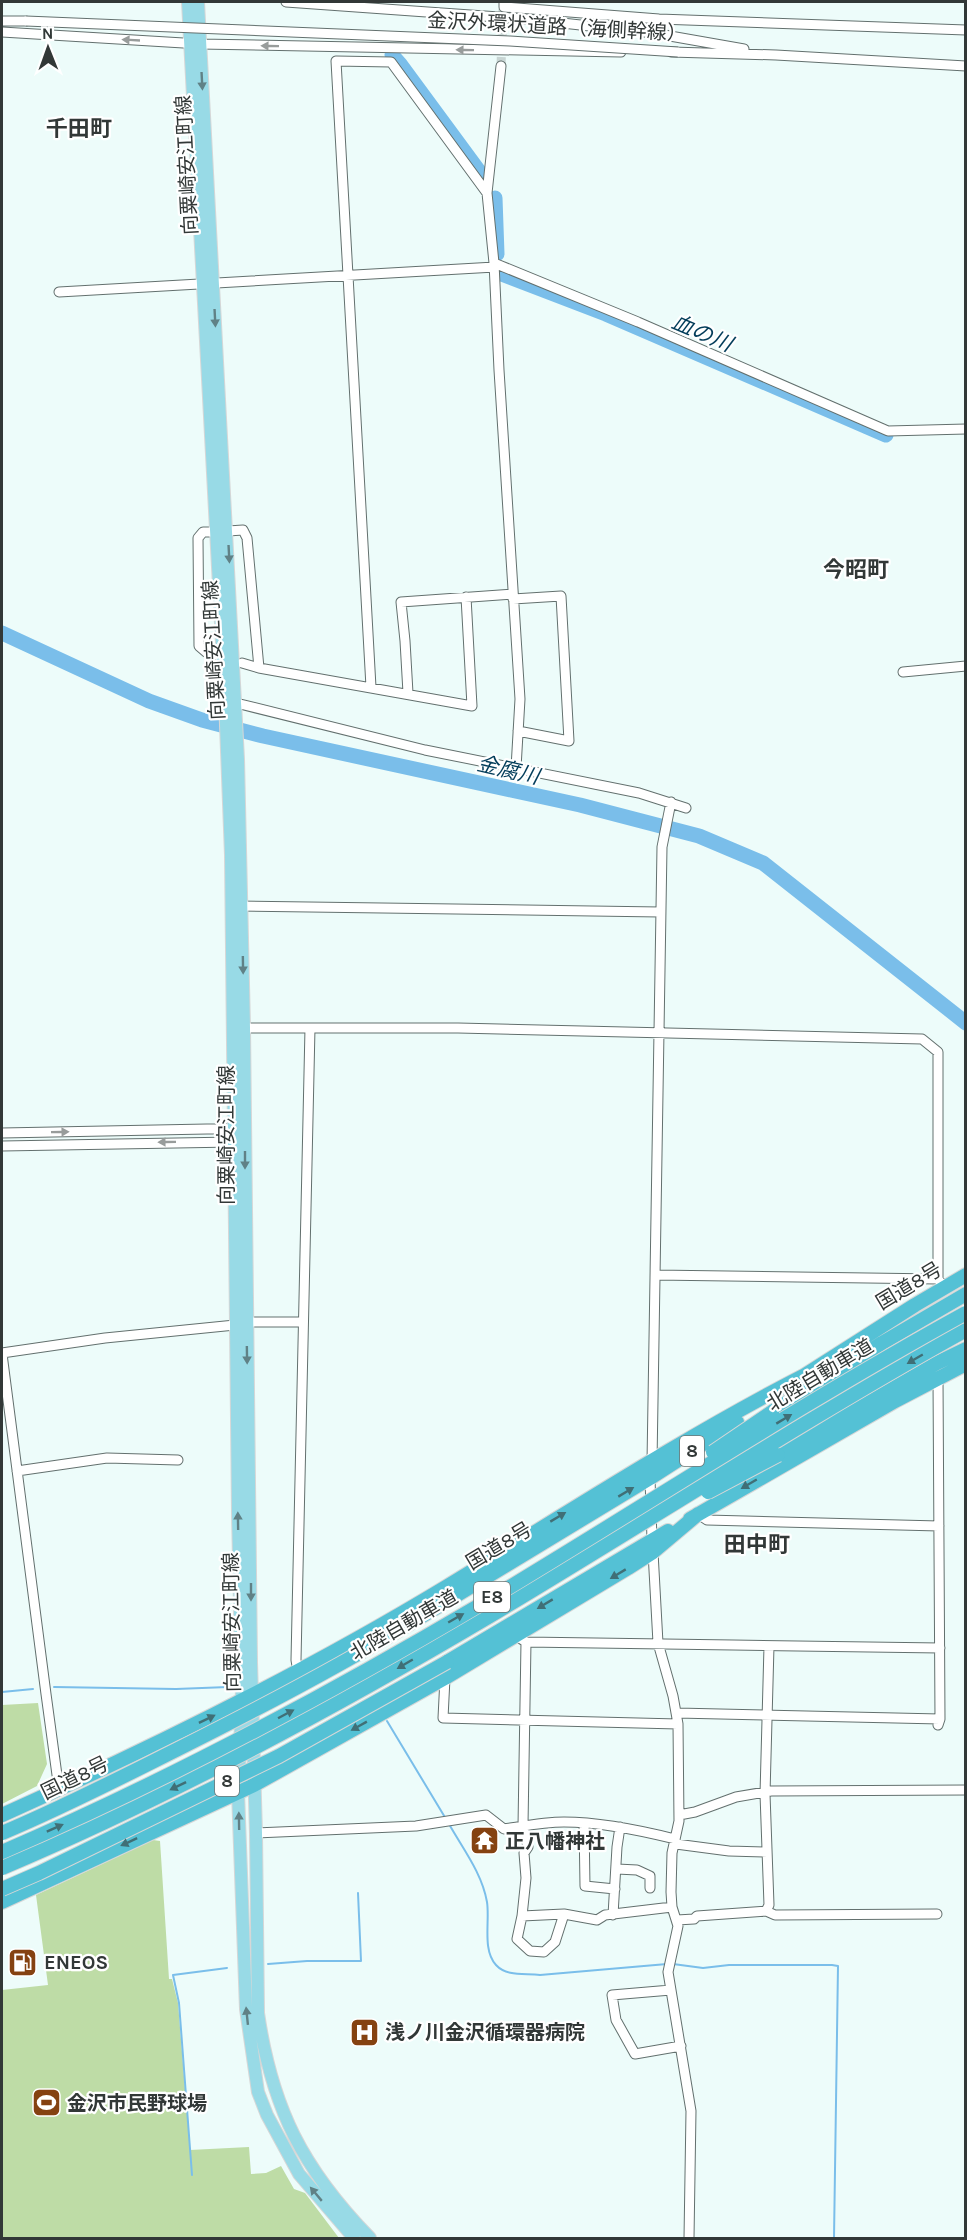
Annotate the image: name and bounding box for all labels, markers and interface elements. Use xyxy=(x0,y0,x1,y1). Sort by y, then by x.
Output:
street label: 金沢外環状道路（海側幹線） xyxy=(427,9,687,45)
north arrow xyxy=(18,18,78,78)
text: N xyxy=(42,24,54,43)
one-way arrow xyxy=(121,36,140,45)
one-way arrow xyxy=(261,41,280,51)
one-way arrow xyxy=(456,45,475,55)
one-way arrow xyxy=(198,71,207,90)
street label: 向粟崎安江町線 xyxy=(172,94,202,236)
district label: 千田町 xyxy=(46,116,112,142)
one-way arrow xyxy=(210,308,219,327)
water label: 血の川 xyxy=(668,310,738,357)
one-way arrow xyxy=(224,545,233,564)
district label: 今昭町 xyxy=(823,557,889,583)
street label: 向粟崎安江町線 xyxy=(199,579,229,721)
water label: 金腐川 xyxy=(475,751,543,789)
one-way arrow xyxy=(238,955,248,974)
street label: 向粟崎安江町線 xyxy=(215,1065,238,1205)
one-way arrow xyxy=(50,1127,69,1137)
one-way arrow xyxy=(158,1138,177,1147)
one-way arrow xyxy=(240,1150,250,1169)
street label: 国道8号 xyxy=(872,1258,946,1314)
street label: 北陸自動車道 xyxy=(763,1334,877,1416)
one-way arrow xyxy=(242,1345,252,1364)
one-way arrow xyxy=(906,1353,923,1363)
one-way arrow xyxy=(776,1413,792,1424)
road number: 8 xyxy=(680,1436,704,1466)
one-way arrow xyxy=(740,1479,757,1489)
one-way arrow xyxy=(618,1487,634,1498)
one-way arrow xyxy=(233,1512,243,1531)
one-way arrow xyxy=(550,1512,567,1522)
street label: 国道8号 xyxy=(462,1518,536,1574)
district label: 田中町 xyxy=(724,1532,790,1558)
street label: 向粟崎安江町線 xyxy=(219,1552,245,1692)
one-way arrow xyxy=(610,1569,626,1580)
one-way arrow xyxy=(246,1582,256,1601)
road number: E8 xyxy=(474,1582,510,1612)
street label: 北陸自動車道 xyxy=(346,1585,462,1665)
one-way arrow xyxy=(537,1599,553,1610)
one-way arrow xyxy=(448,1613,465,1623)
one-way arrow xyxy=(396,1659,413,1669)
one-way arrow xyxy=(278,1709,295,1719)
one-way arrow xyxy=(198,1715,215,1724)
one-way arrow xyxy=(350,1721,367,1731)
street label: 国道8号 xyxy=(37,1752,113,1804)
road number: 8 xyxy=(215,1766,239,1796)
one-way arrow xyxy=(169,1781,186,1790)
one-way arrow xyxy=(234,1812,244,1831)
one-way arrow xyxy=(46,1823,63,1832)
temple icon: 正八幡神社 xyxy=(468,1825,500,1857)
place label: 正八幡神社 xyxy=(505,1830,605,1853)
one-way arrow xyxy=(120,1838,137,1847)
fuel station icon: ENEOS xyxy=(7,1946,39,1978)
place label: ENEOS xyxy=(44,1951,108,1974)
one-way arrow xyxy=(242,2006,252,2025)
hospital icon: 浅ノ川金沢循環器病院 xyxy=(348,2016,380,2048)
place label: 浅ノ川金沢循環器病院 xyxy=(385,2021,585,2044)
sports icon: 金沢市民野球場 xyxy=(30,2087,62,2119)
place label: 金沢市民野球場 xyxy=(67,2092,207,2115)
one-way arrow xyxy=(310,2186,323,2202)

